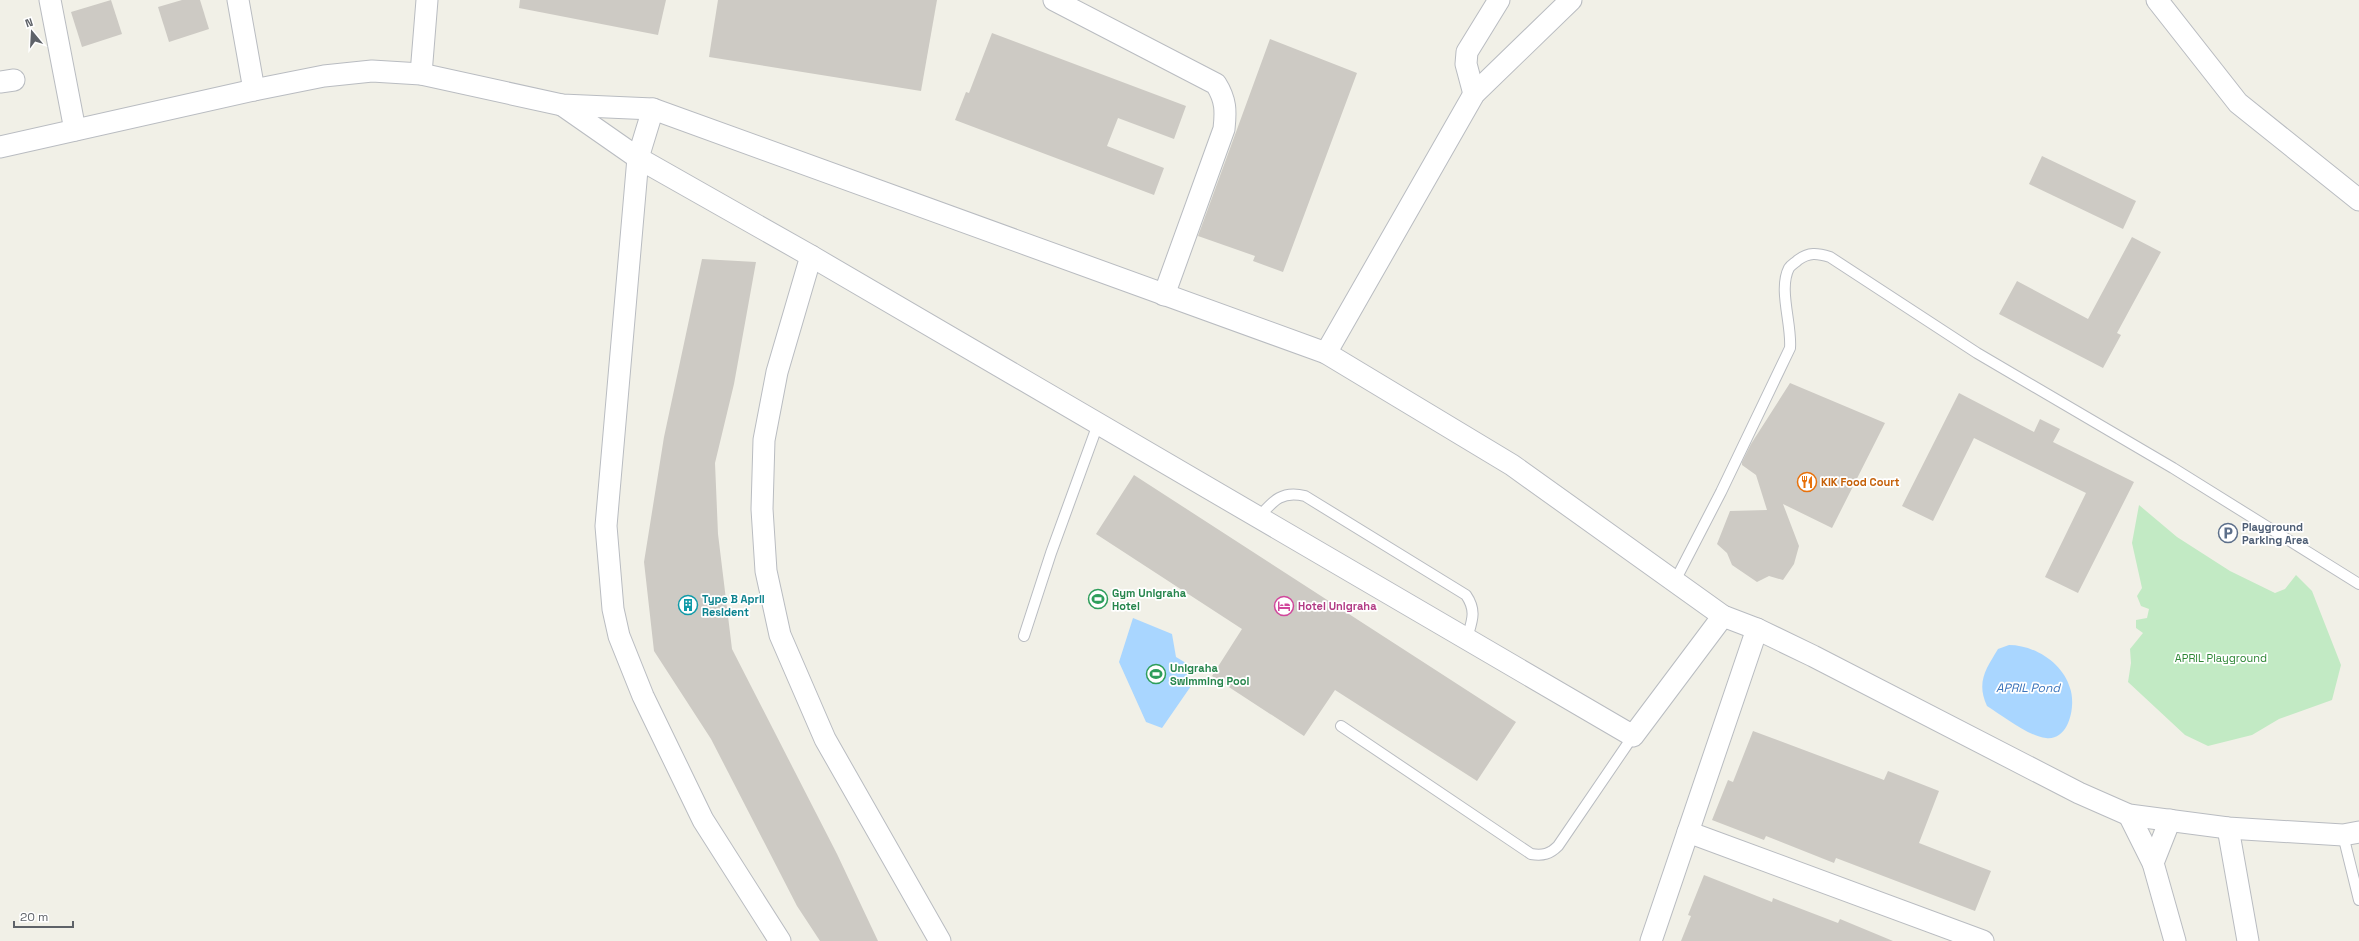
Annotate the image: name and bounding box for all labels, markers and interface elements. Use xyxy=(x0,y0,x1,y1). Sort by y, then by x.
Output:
north arrow xyxy=(12,12,52,52)
text: N xyxy=(23,15,35,30)
restaurant icon: KIK Food Court xyxy=(1796,471,1818,493)
place label: KIK Food Court xyxy=(1821,475,1900,489)
place label: Playground Parking Area xyxy=(2242,520,2309,547)
parking icon: Playground Parking Area xyxy=(2217,522,2239,544)
place label: Gym Unigraha Hotel xyxy=(1112,586,1187,613)
sports icon: Gym Unigraha Hotel xyxy=(1087,588,1109,610)
place label: Type B April Resident xyxy=(702,592,765,619)
building icon: Type B April Resident xyxy=(677,594,699,616)
hotel icon: Hotel Unigraha xyxy=(1273,595,1295,617)
place label: Hotel Unigraha xyxy=(1298,599,1377,613)
park label: APRIL Playground xyxy=(2175,651,2267,665)
place label: Unigraha Swimming Pool xyxy=(1170,661,1249,688)
sports icon: Unigraha Swimming Pool xyxy=(1145,663,1167,685)
water label: APRIL Pond xyxy=(1996,680,2061,696)
scale bar xyxy=(14,903,73,929)
text: 20 m xyxy=(20,909,48,925)

